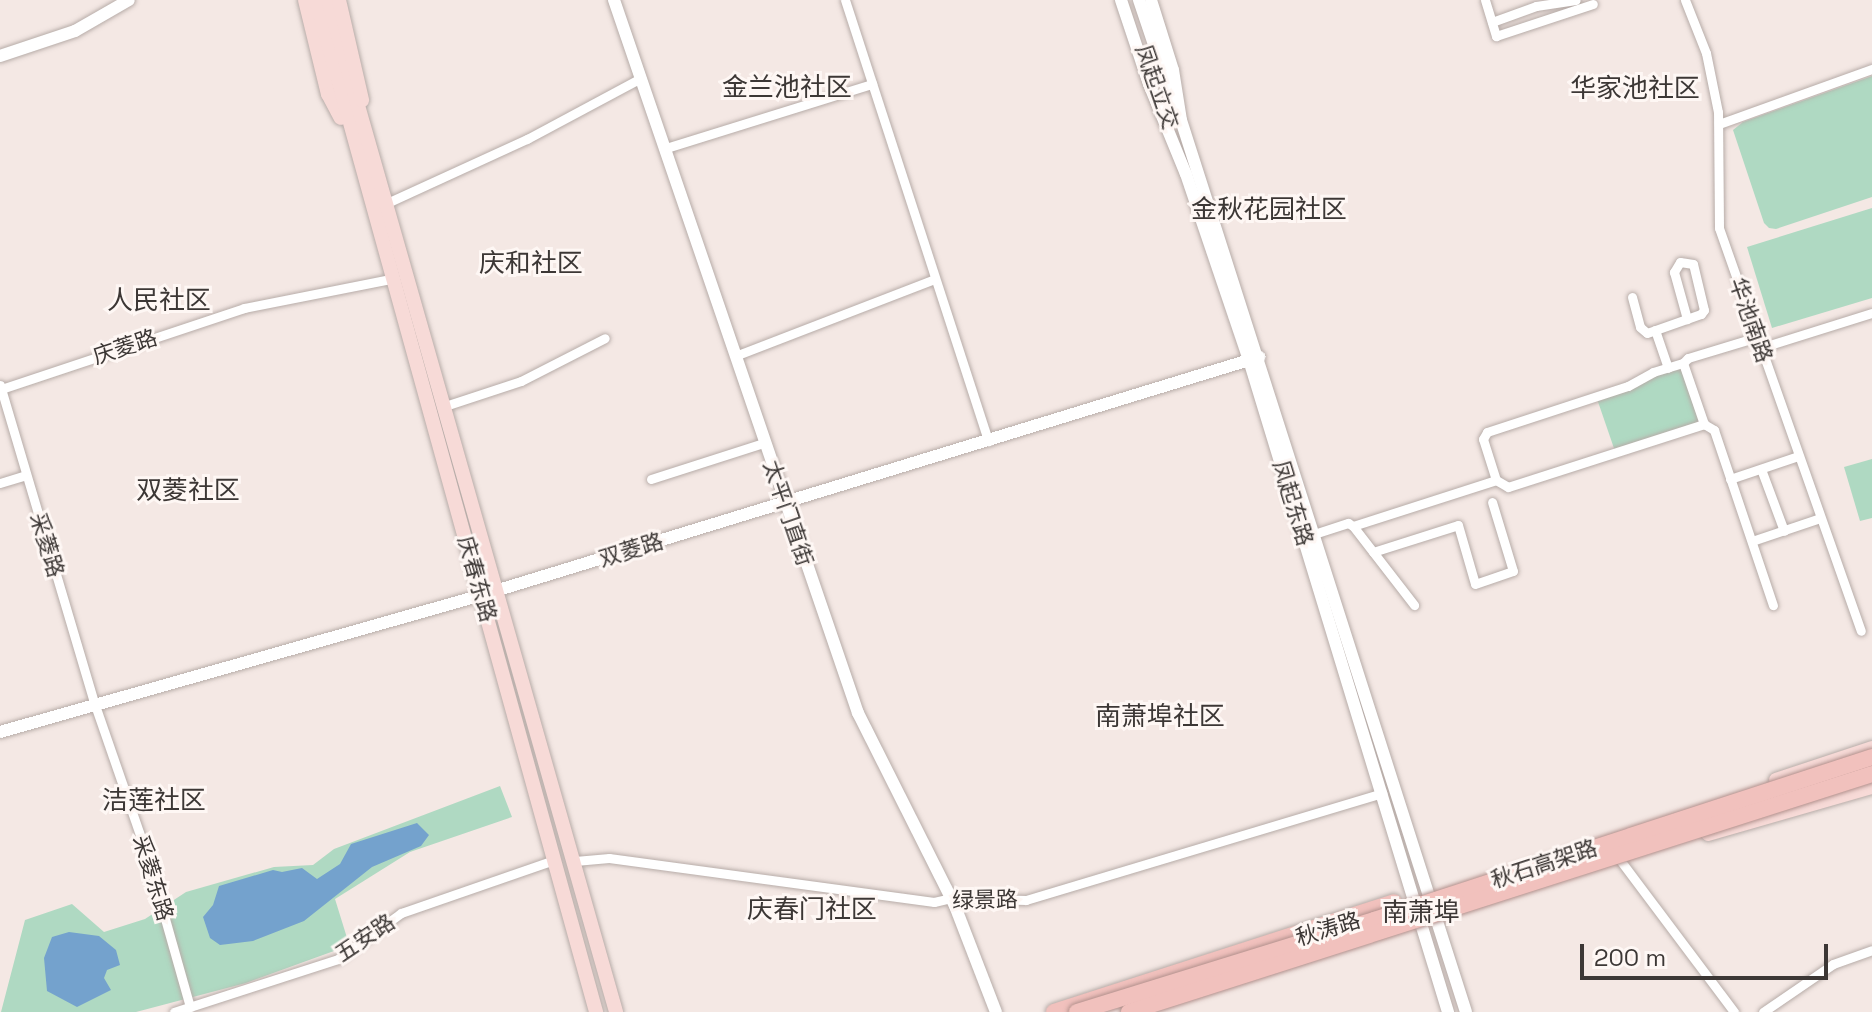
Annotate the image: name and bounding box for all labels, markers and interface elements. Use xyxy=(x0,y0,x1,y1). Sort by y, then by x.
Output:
street label: 凤起立交 xyxy=(1130,41,1184,133)
district label: 金兰池社区 xyxy=(722,72,852,104)
district label: 华家池社区 xyxy=(1570,73,1700,105)
district label: 金秋花园社区 xyxy=(1191,194,1347,226)
district label: 庆和社区 xyxy=(479,248,583,280)
street label: 华池南路 xyxy=(1724,274,1778,366)
district label: 人民社区 xyxy=(107,285,211,317)
street label: 庆菱路 xyxy=(90,324,160,370)
street label: 太平门直街 xyxy=(758,457,818,569)
street label: 凤起东路 xyxy=(1268,457,1318,549)
district label: 双菱社区 xyxy=(136,475,240,507)
street label: 采菱路 xyxy=(25,510,69,580)
street label: 双菱路 xyxy=(596,528,666,572)
street label: 庆春东路 xyxy=(452,533,502,625)
district label: 南萧埠社区 xyxy=(1095,701,1225,733)
district label: 洁莲社区 xyxy=(102,785,206,817)
street label: 采菱东路 xyxy=(128,832,178,924)
street label: 秋石高架路 xyxy=(1488,834,1600,894)
street label: 绿景路 xyxy=(952,886,1018,914)
district label: 庆春门社区 xyxy=(747,894,877,926)
district label: 南萧埠 xyxy=(1382,897,1460,929)
street label: 秋涛路 xyxy=(1293,907,1363,951)
street label: 五安路 xyxy=(330,909,400,967)
scale bar xyxy=(1584,928,1832,978)
text: 200 m xyxy=(1594,942,1666,973)

